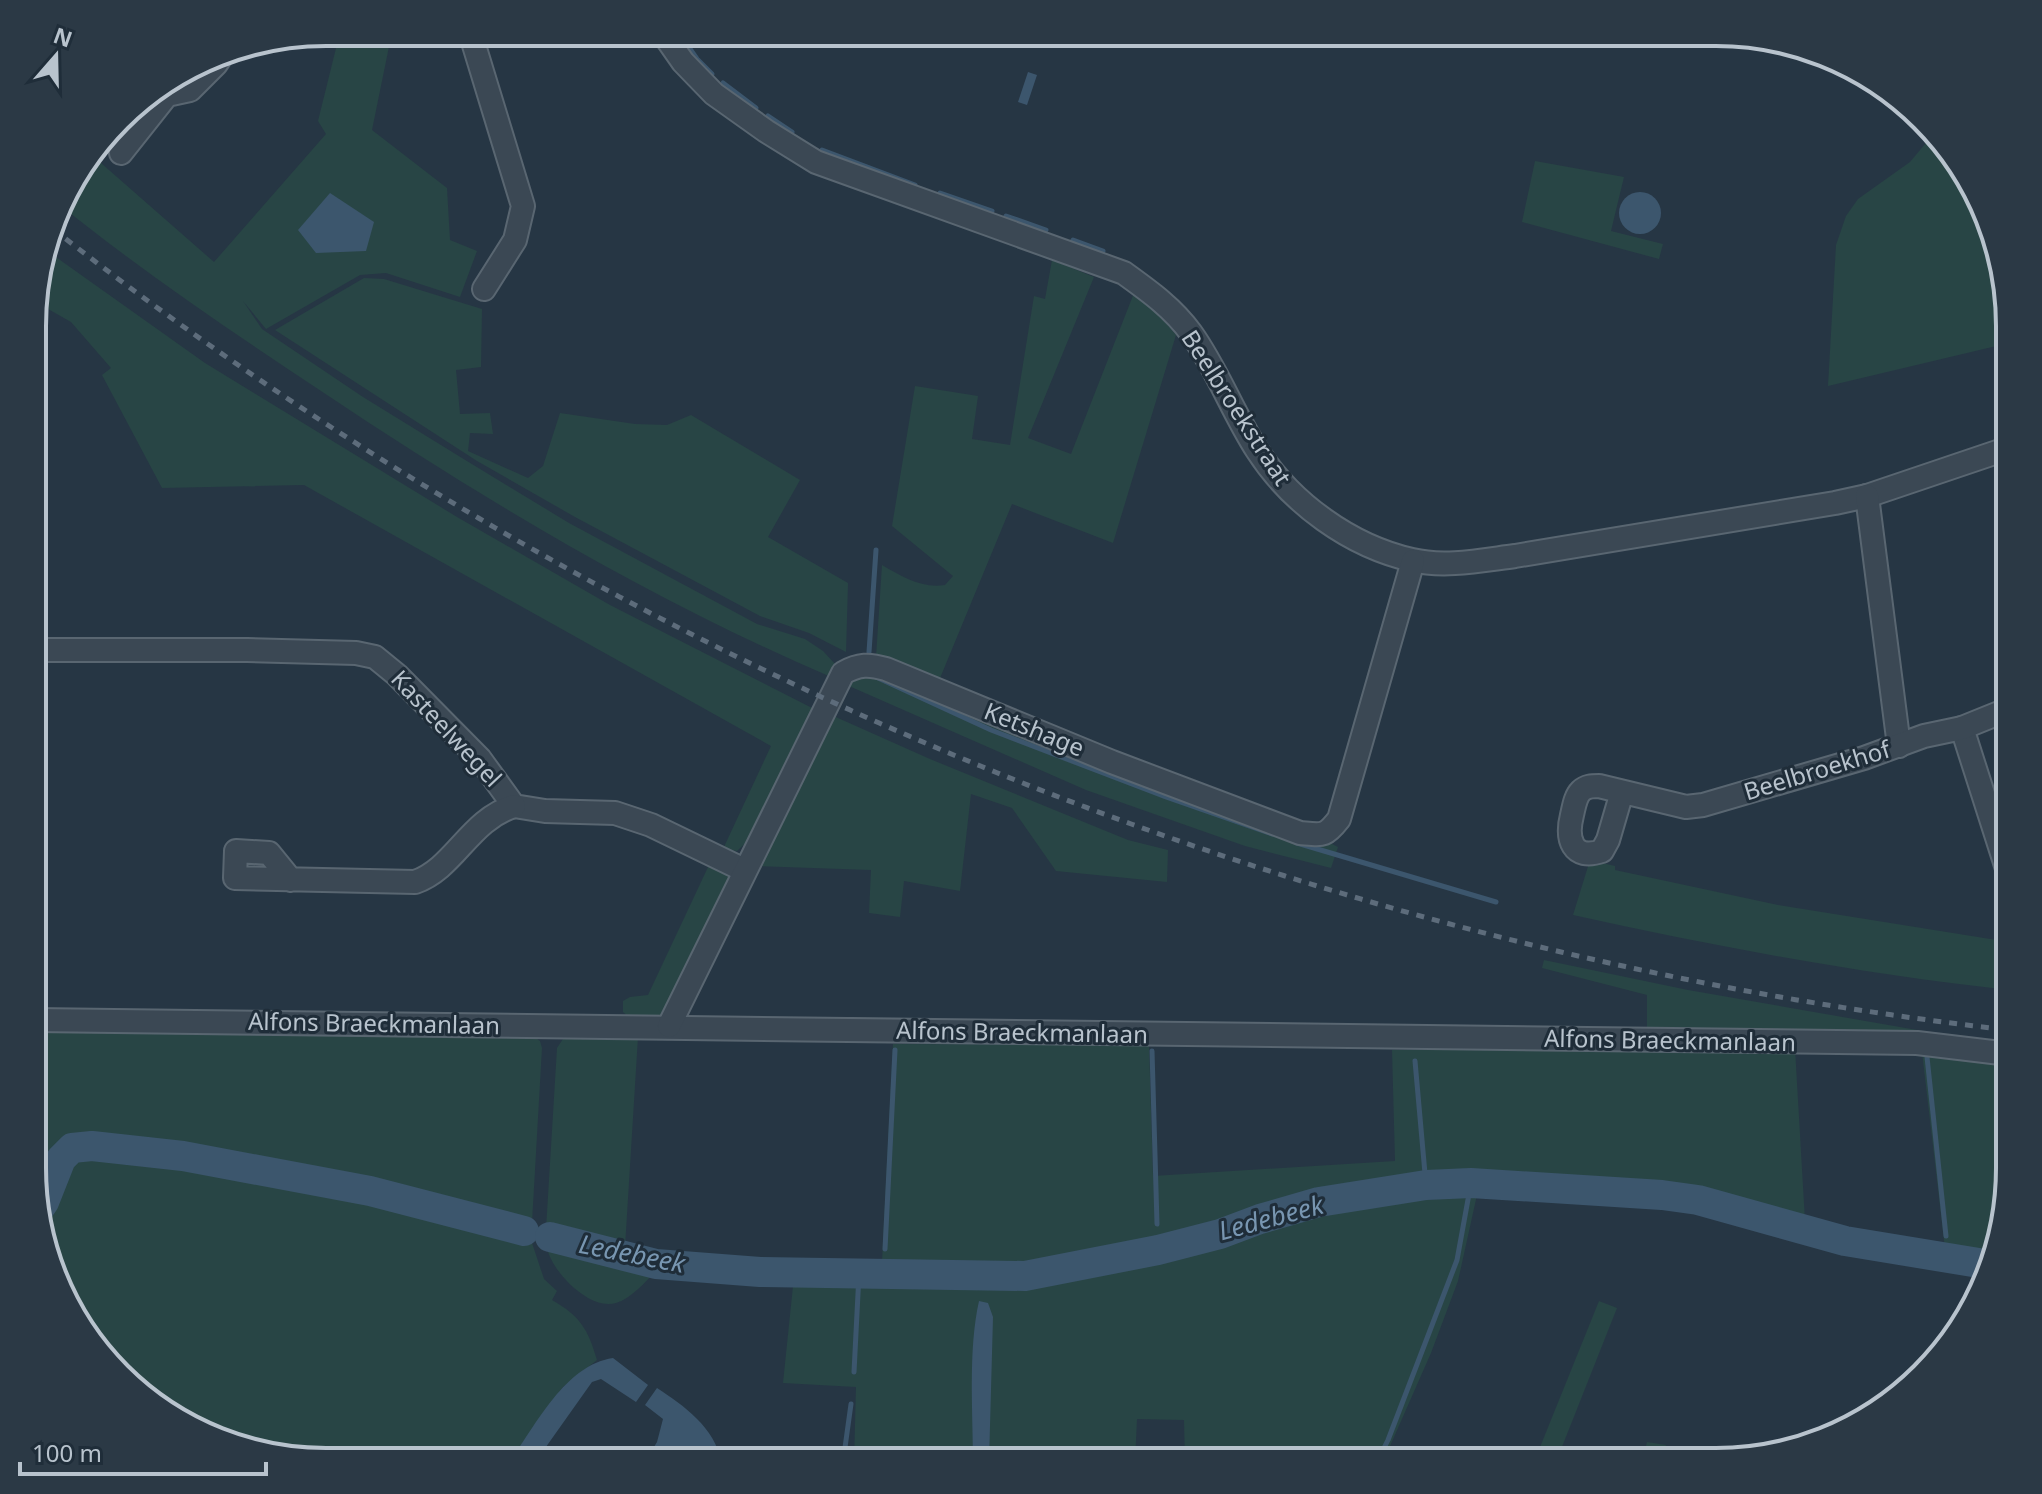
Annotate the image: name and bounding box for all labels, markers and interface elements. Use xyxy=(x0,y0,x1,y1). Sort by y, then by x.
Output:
north arrow xyxy=(16,16,96,96)
text: N xyxy=(50,19,77,53)
street label: Beelbroekstraat xyxy=(1175,323,1300,492)
street label: Kasteelwegel xyxy=(384,662,510,794)
street label: Ketshage xyxy=(980,694,1089,764)
street label: Beelbroekhof xyxy=(1739,731,1896,807)
street label: Alfons Braeckmanlaan xyxy=(248,1004,500,1041)
street label: Alfons Braeckmanlaan xyxy=(896,1013,1148,1050)
street label: Alfons Braeckmanlaan xyxy=(1544,1021,1796,1058)
water label: Ledebeek xyxy=(1214,1185,1328,1248)
water label: Ledebeek xyxy=(576,1225,689,1281)
scale bar xyxy=(20,1426,266,1476)
text: 100 m xyxy=(32,1436,102,1469)

